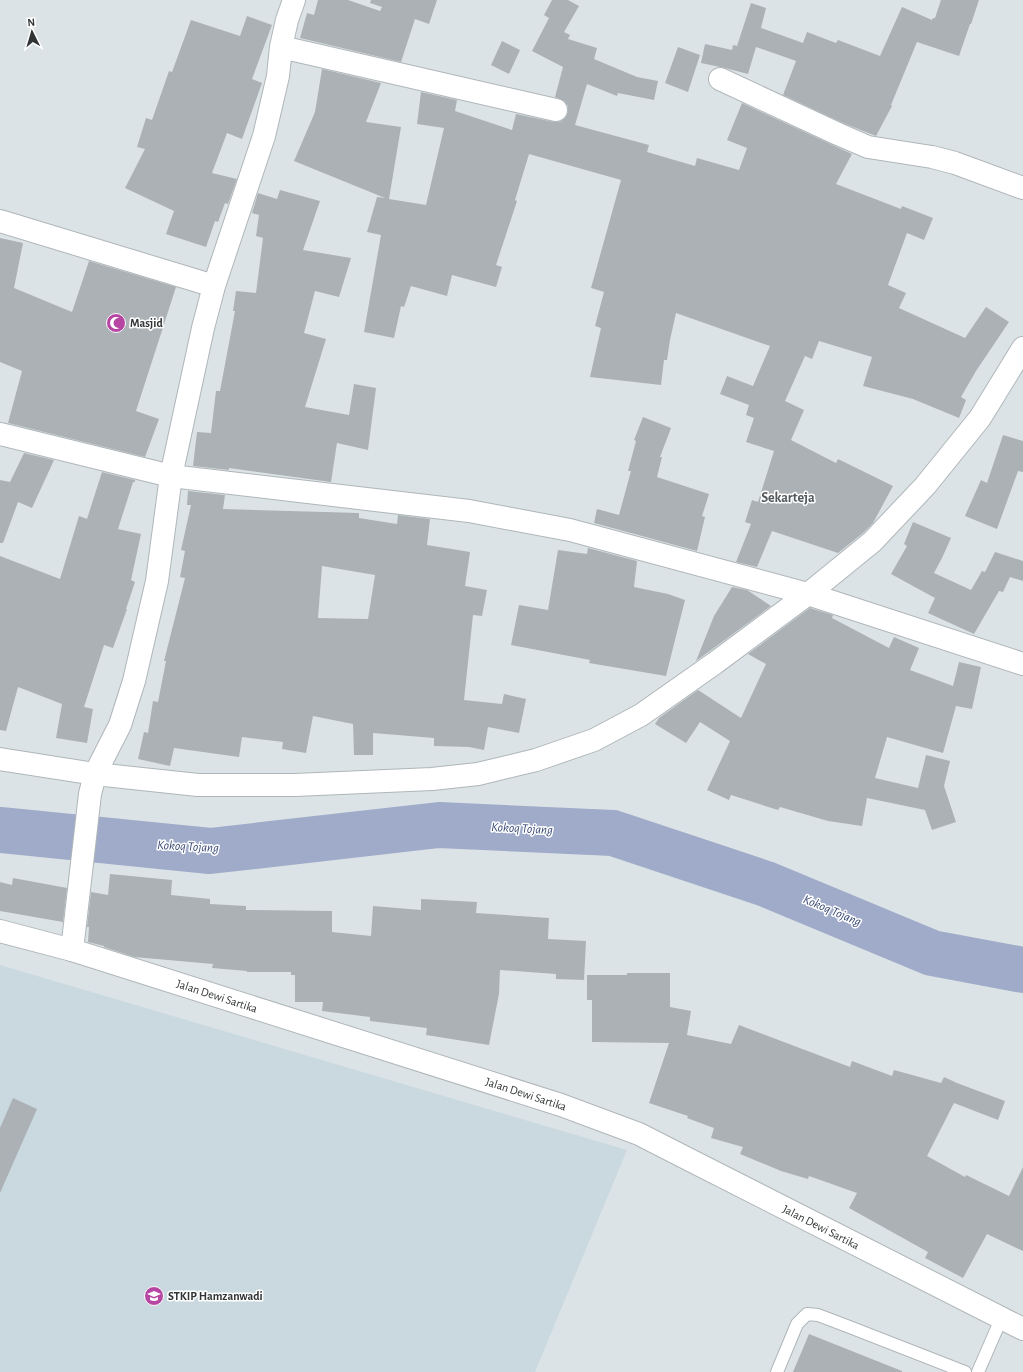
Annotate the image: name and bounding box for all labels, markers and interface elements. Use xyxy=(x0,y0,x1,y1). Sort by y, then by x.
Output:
north arrow xyxy=(12,12,52,52)
text: N xyxy=(27,17,35,28)
mosque icon: Masjid xyxy=(105,312,127,334)
place label: Masjid xyxy=(130,317,163,330)
district label: Sekarteja xyxy=(761,491,815,505)
water label: Kokoq Tojang xyxy=(491,821,553,837)
water label: Kokoq Tojang xyxy=(157,839,219,855)
water label: Kokoq Tojang xyxy=(801,893,863,929)
street label: Jalan Dewi Sartika xyxy=(175,977,259,1015)
street label: Jalan Dewi Sartika xyxy=(484,1075,568,1113)
street label: Jalan Dewi Sartika xyxy=(781,1203,862,1252)
school or university icon: STKIP Hamzanwadi xyxy=(143,1285,165,1307)
place label: STKIP Hamzanwadi xyxy=(168,1290,263,1302)

